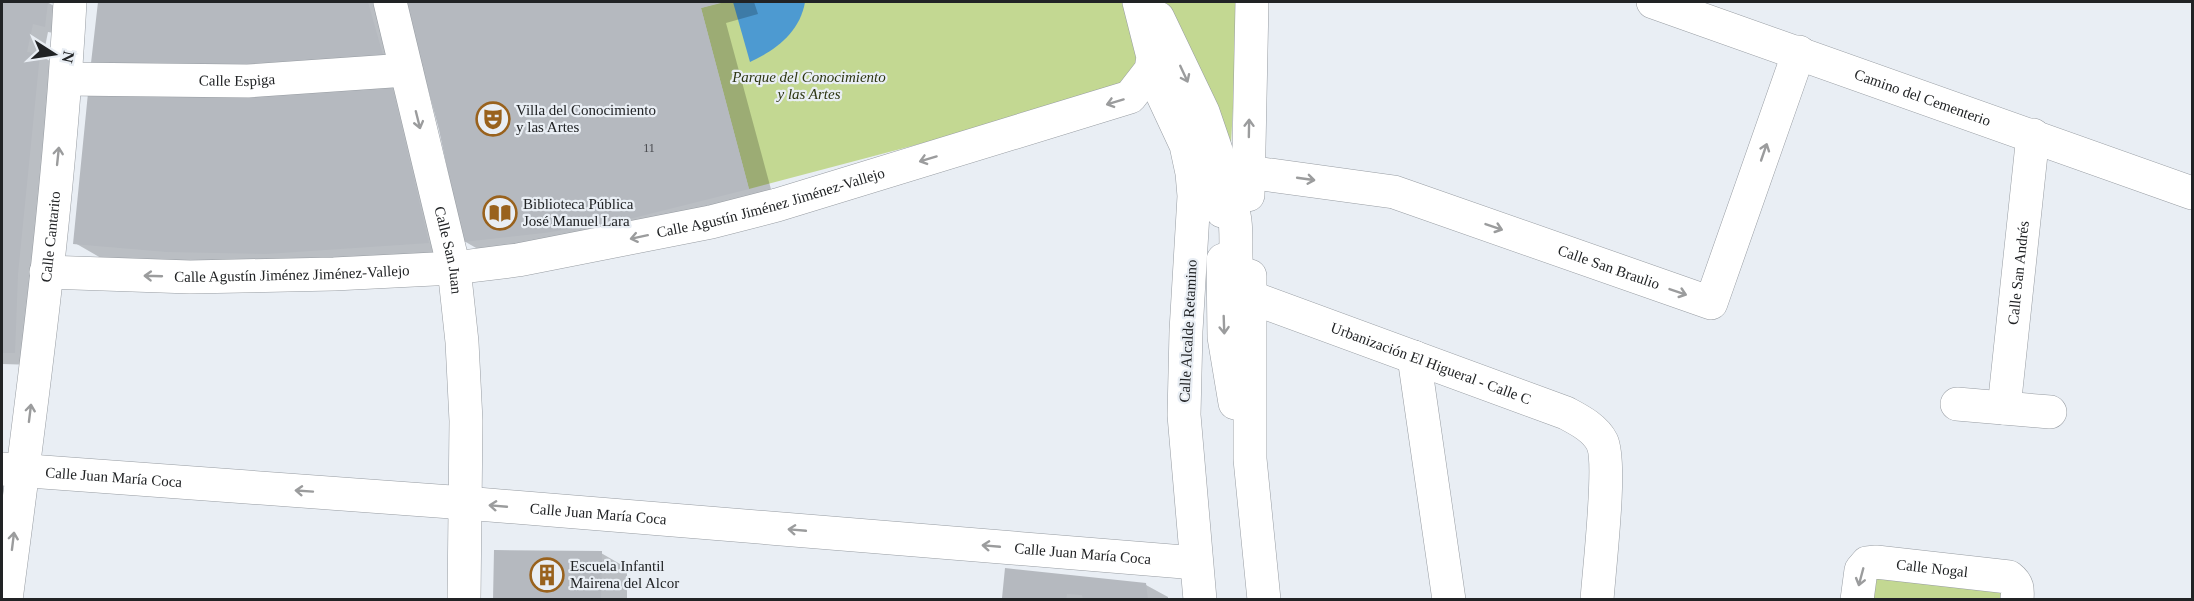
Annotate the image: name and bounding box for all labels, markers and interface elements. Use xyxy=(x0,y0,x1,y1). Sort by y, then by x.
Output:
north arrow xyxy=(24,24,84,84)
text: N xyxy=(59,50,78,65)
one-way arrow xyxy=(1179,64,1191,82)
street label: Camino del Cementerio xyxy=(1852,66,1993,129)
park label: Parque del Conocimiento y las Artes xyxy=(731,69,886,102)
street label: Calle Espiga xyxy=(199,71,276,89)
one-way arrow xyxy=(1105,97,1124,108)
theatre icon: Villa del Conocimiento y las Artes xyxy=(475,101,511,137)
place label: Villa del Conocimiento y las Artes xyxy=(516,102,656,135)
one-way arrow xyxy=(413,110,425,129)
one-way arrow xyxy=(1243,118,1255,138)
house number: 11 xyxy=(643,141,655,155)
one-way arrow xyxy=(1759,143,1770,162)
one-way arrow xyxy=(53,147,64,167)
one-way arrow xyxy=(919,154,938,165)
street label: Calle Agustín Jiménez Jiménez-Vallejo xyxy=(655,165,887,241)
one-way arrow xyxy=(1296,174,1315,185)
street label: Calle Cantarito xyxy=(38,191,63,283)
library icon: Biblioteca Pública José Manuel Lara xyxy=(482,195,518,231)
place label: Biblioteca Pública José Manuel Lara xyxy=(523,196,634,229)
street label: Calle San Juan xyxy=(431,205,465,295)
street label: Calle San Andrés xyxy=(2005,220,2032,325)
one-way arrow xyxy=(1484,222,1503,233)
one-way arrow xyxy=(629,232,649,243)
street label: Calle San Braulio xyxy=(1556,242,1662,292)
street label: Calle Alcalde Retamino xyxy=(1176,259,1200,403)
street label: Calle Agustín Jiménez Jiménez-Vallejo xyxy=(174,262,410,285)
one-way arrow xyxy=(143,270,163,282)
one-way arrow xyxy=(1668,287,1687,298)
one-way arrow xyxy=(1218,314,1230,334)
street label: Urbanización El Higueral - Calle C xyxy=(1329,319,1533,407)
one-way arrow xyxy=(24,403,35,423)
street label: Calle Juan María Coca xyxy=(45,464,183,490)
one-way arrow xyxy=(294,486,314,497)
one-way arrow xyxy=(489,500,508,511)
street label: Calle Juan María Coca xyxy=(529,500,668,528)
one-way arrow xyxy=(788,524,807,535)
one-way arrow xyxy=(8,532,19,552)
one-way arrow xyxy=(982,540,1002,551)
street label: Calle Juan María Coca xyxy=(1014,540,1152,567)
street label: Calle Nogal xyxy=(1895,556,1969,580)
building icon: Escuela Infantil Mairena del Alcor xyxy=(529,557,565,593)
place label: Escuela Infantil Mairena del Alcor xyxy=(570,558,679,591)
one-way arrow xyxy=(1855,567,1867,586)

